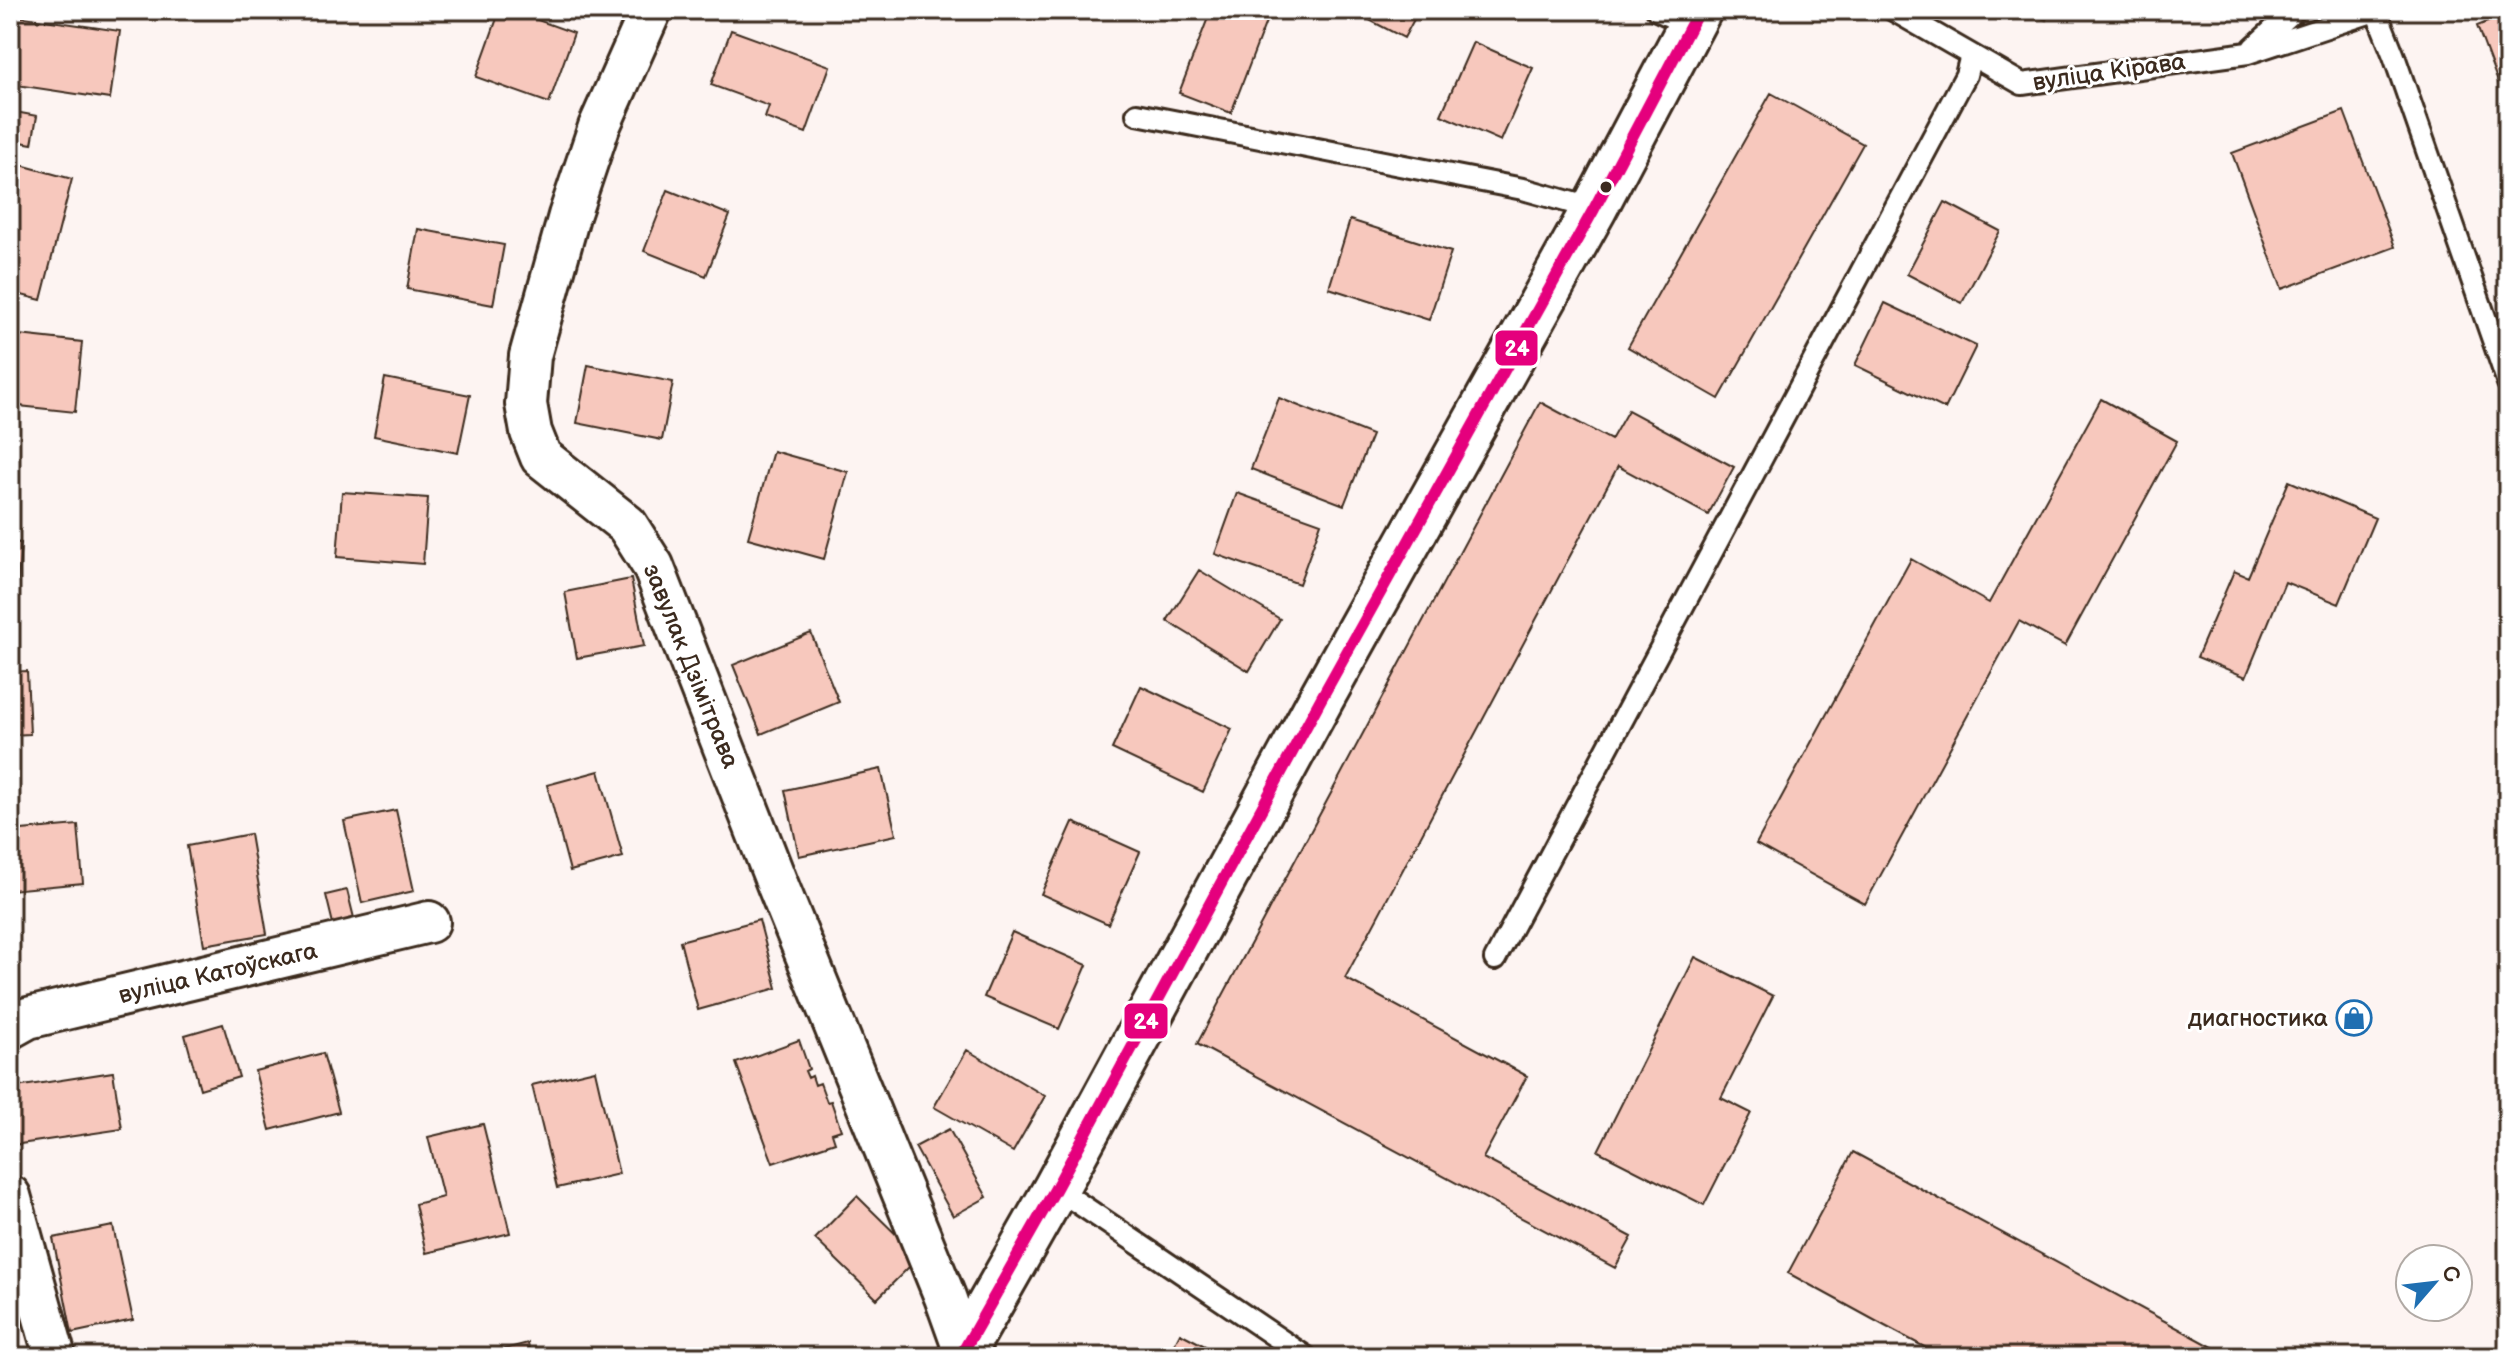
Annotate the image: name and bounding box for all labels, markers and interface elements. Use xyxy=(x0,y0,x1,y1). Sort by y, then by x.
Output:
street label: вуліца Кірава xyxy=(2031,47,2187,97)
unlabelled marker xyxy=(1598,179,1614,195)
line badge: 24 xyxy=(1494,329,1539,367)
text: 24 xyxy=(1504,336,1530,363)
street label: завулак Дзімітрава xyxy=(637,559,745,773)
street label: вуліца Катоўскага xyxy=(116,936,320,1010)
shop icon: диагностика xyxy=(2335,999,2373,1037)
line badge: 24 xyxy=(1123,1002,1169,1040)
place label: диагностика xyxy=(2187,1004,2328,1033)
text: 24 xyxy=(1133,1009,1159,1036)
north arrow xyxy=(2394,1243,2474,1323)
text: С xyxy=(2435,1261,2466,1287)

